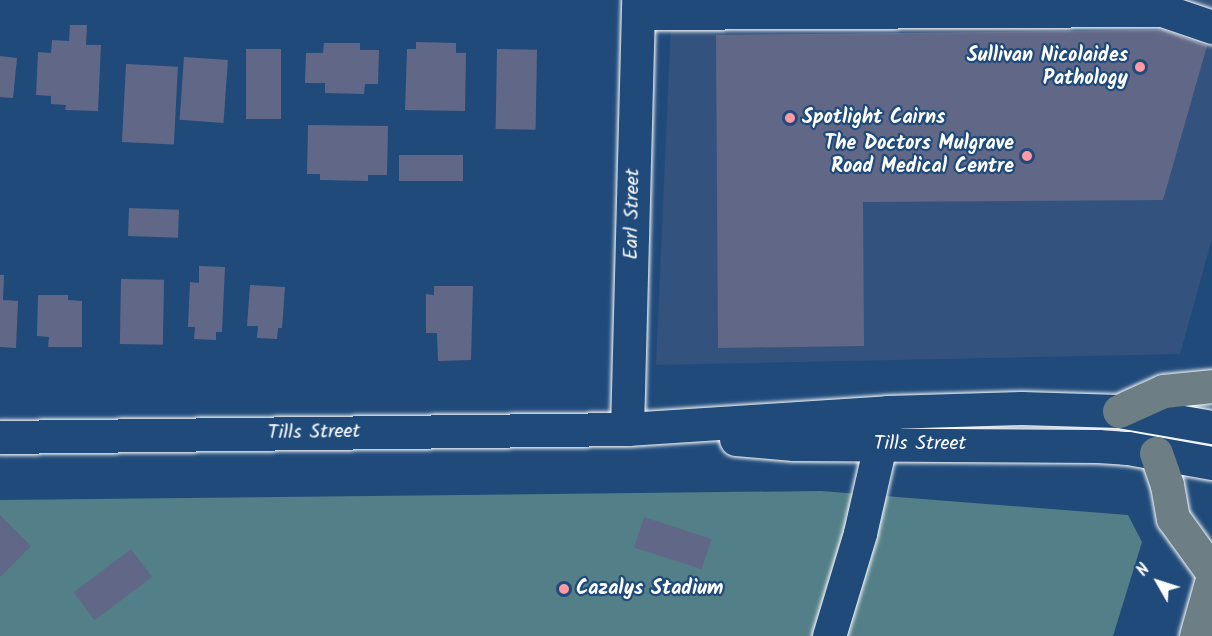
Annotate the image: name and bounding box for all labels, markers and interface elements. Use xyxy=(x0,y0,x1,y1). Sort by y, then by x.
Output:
place label: Sullivan Nicolaides Pathology xyxy=(967,44,1128,91)
marker: Sullivan Nicolaides Pathology xyxy=(1133,60,1147,74)
place label: Spotlight Cairns xyxy=(802,106,945,130)
marker: Spotlight Cairns xyxy=(783,111,797,125)
place label: The Doctors Mulgrave Road Medical Centre xyxy=(824,132,1014,179)
marker: The Doctors Mulgrave Road Medical Centre xyxy=(1018,147,1036,165)
street label: Earl Street xyxy=(620,168,646,260)
street label: Tills Street xyxy=(268,420,360,446)
street label: Tills Street xyxy=(874,432,966,456)
north arrow xyxy=(1128,552,1188,612)
text: N xyxy=(1131,559,1157,582)
place label: Cazalys Stadium xyxy=(576,577,723,601)
marker: Cazalys Stadium xyxy=(557,582,571,596)

